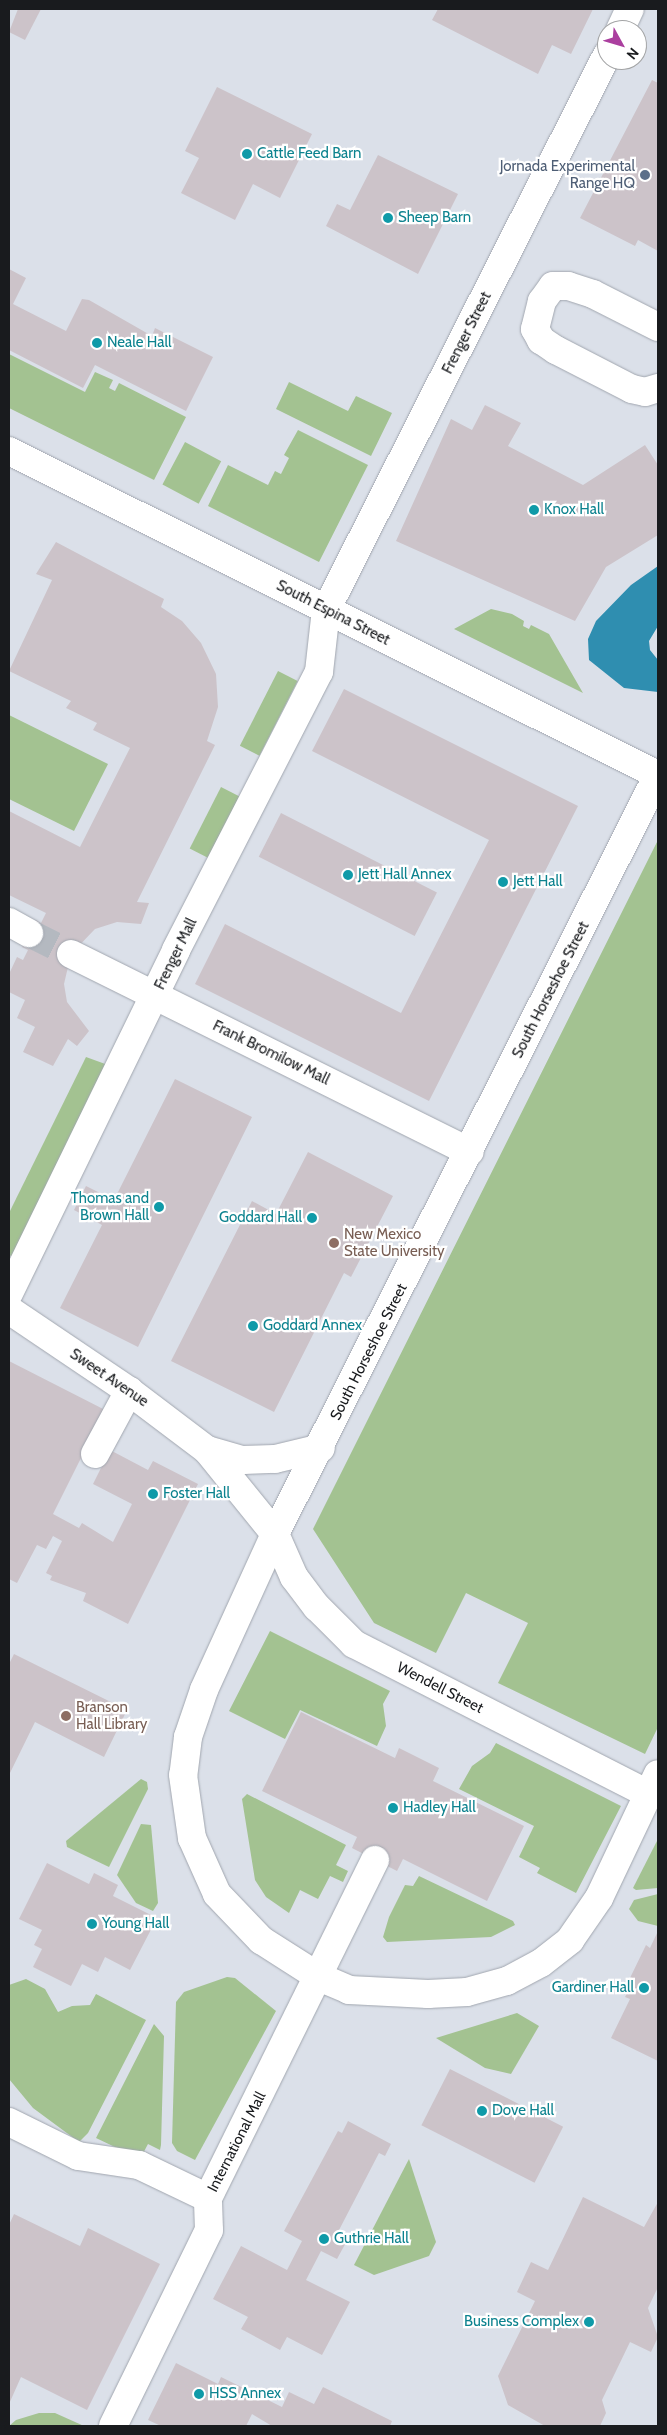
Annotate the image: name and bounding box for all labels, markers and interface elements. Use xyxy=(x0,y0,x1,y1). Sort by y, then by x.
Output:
north arrow xyxy=(597,20,647,70)
text: N xyxy=(623,44,643,63)
place label: Cattle Feed Barn xyxy=(257,145,361,163)
marker: Cattle Feed Barn xyxy=(241,148,253,160)
place label: Jornada Experimental Range HQ xyxy=(500,157,635,192)
marker: Jornada Experimental Range HQ xyxy=(639,169,651,181)
place label: Sheep Barn xyxy=(398,209,471,227)
marker: Sheep Barn xyxy=(382,212,394,224)
street label: Frenger Street xyxy=(439,289,495,377)
place label: Neale Hall xyxy=(107,334,171,352)
marker: Neale Hall xyxy=(91,337,103,349)
place label: Knox Hall xyxy=(544,501,604,519)
marker: Knox Hall xyxy=(528,504,540,516)
street label: South Espina Street xyxy=(273,577,393,649)
place label: Jett Hall Annex xyxy=(358,866,452,884)
marker: Jett Hall Annex xyxy=(342,869,354,881)
place label: Jett Hall xyxy=(513,873,562,891)
marker: Jett Hall xyxy=(497,876,509,888)
street label: Frenger Mall xyxy=(151,915,201,993)
street label: South Horseshoe Street xyxy=(509,919,593,1061)
street label: Frank Bromilow Mall xyxy=(210,1017,332,1089)
place label: Thomas and Brown Hall xyxy=(71,1189,149,1224)
marker: Thomas and Brown Hall xyxy=(153,1201,165,1213)
place label: Goddard Hall xyxy=(219,1209,302,1227)
marker: Goddard Hall xyxy=(306,1212,318,1224)
place label: New Mexico State University xyxy=(344,1225,445,1260)
marker: New Mexico State University xyxy=(328,1237,340,1249)
street label: South Horseshoe Street xyxy=(327,1281,411,1423)
place label: Goddard Annex xyxy=(263,1317,362,1335)
marker: Goddard Annex xyxy=(247,1320,259,1332)
street label: Sweet Avenue xyxy=(66,1345,152,1411)
place label: Foster Hall xyxy=(163,1485,230,1503)
marker: Foster Hall xyxy=(147,1488,159,1500)
street label: Wendell Street xyxy=(394,1658,486,1718)
place label: Branson Hall Library xyxy=(76,1698,147,1733)
marker: Branson Hall Library xyxy=(60,1710,72,1722)
place label: Hadley Hall xyxy=(403,1799,476,1817)
marker: Hadley Hall xyxy=(387,1802,399,1814)
place label: Young Hall xyxy=(102,1915,169,1933)
marker: Young Hall xyxy=(86,1918,98,1930)
place label: Gardiner Hall xyxy=(552,1979,634,1997)
marker: Gardiner Hall xyxy=(638,1982,650,1994)
street label: International Mall xyxy=(204,2089,270,2195)
place label: Dove Hall xyxy=(492,2102,554,2120)
marker: Dove Hall xyxy=(476,2105,488,2117)
place label: Guthrie Hall xyxy=(334,2230,409,2248)
marker: Guthrie Hall xyxy=(318,2233,330,2245)
place label: Business Complex xyxy=(464,2313,579,2331)
marker: Business Complex xyxy=(583,2316,595,2328)
place label: HSS Annex xyxy=(209,2385,281,2403)
marker: HSS Annex xyxy=(193,2388,205,2400)

